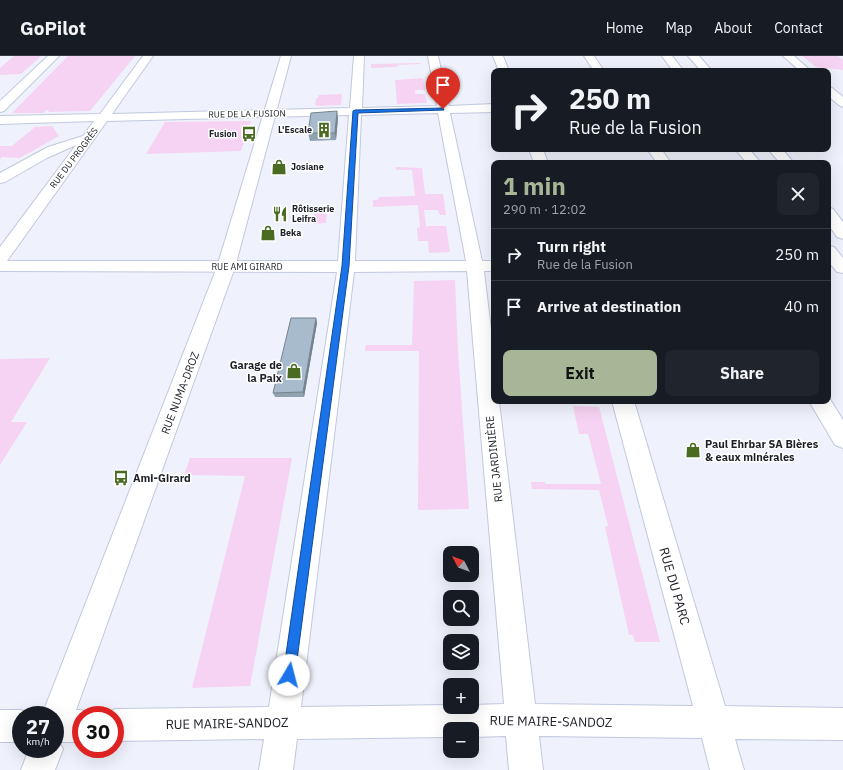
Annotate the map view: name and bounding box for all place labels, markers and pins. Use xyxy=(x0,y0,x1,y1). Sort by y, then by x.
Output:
pin xyxy=(426,68,460,109)
building icon: L'Escale xyxy=(315,121,333,139)
place label: L'Escale xyxy=(278,124,312,135)
bus stop icon: Fusion xyxy=(240,125,258,143)
place label: Fusion xyxy=(209,128,237,139)
shop icon: Josiane xyxy=(270,158,288,176)
place label: Josiane xyxy=(291,161,324,172)
place label: Rôtisserie Leifra xyxy=(292,203,334,224)
restaurant icon: Rôtisserie Leifra xyxy=(271,205,289,223)
shop icon: Beka xyxy=(259,224,277,242)
place label: Beka xyxy=(280,227,301,238)
place label: Garage de la Paix xyxy=(230,358,282,385)
shop icon: Garage de la Paix xyxy=(285,362,303,380)
place label: Paul Ehrbar SA Bières & eaux minérales xyxy=(705,437,819,464)
shop icon: Paul Ehrbar SA Bières & eaux minérales xyxy=(684,441,702,459)
bus stop icon: Ami-Girard xyxy=(112,469,130,487)
place label: Ami-Girard xyxy=(133,471,191,485)

